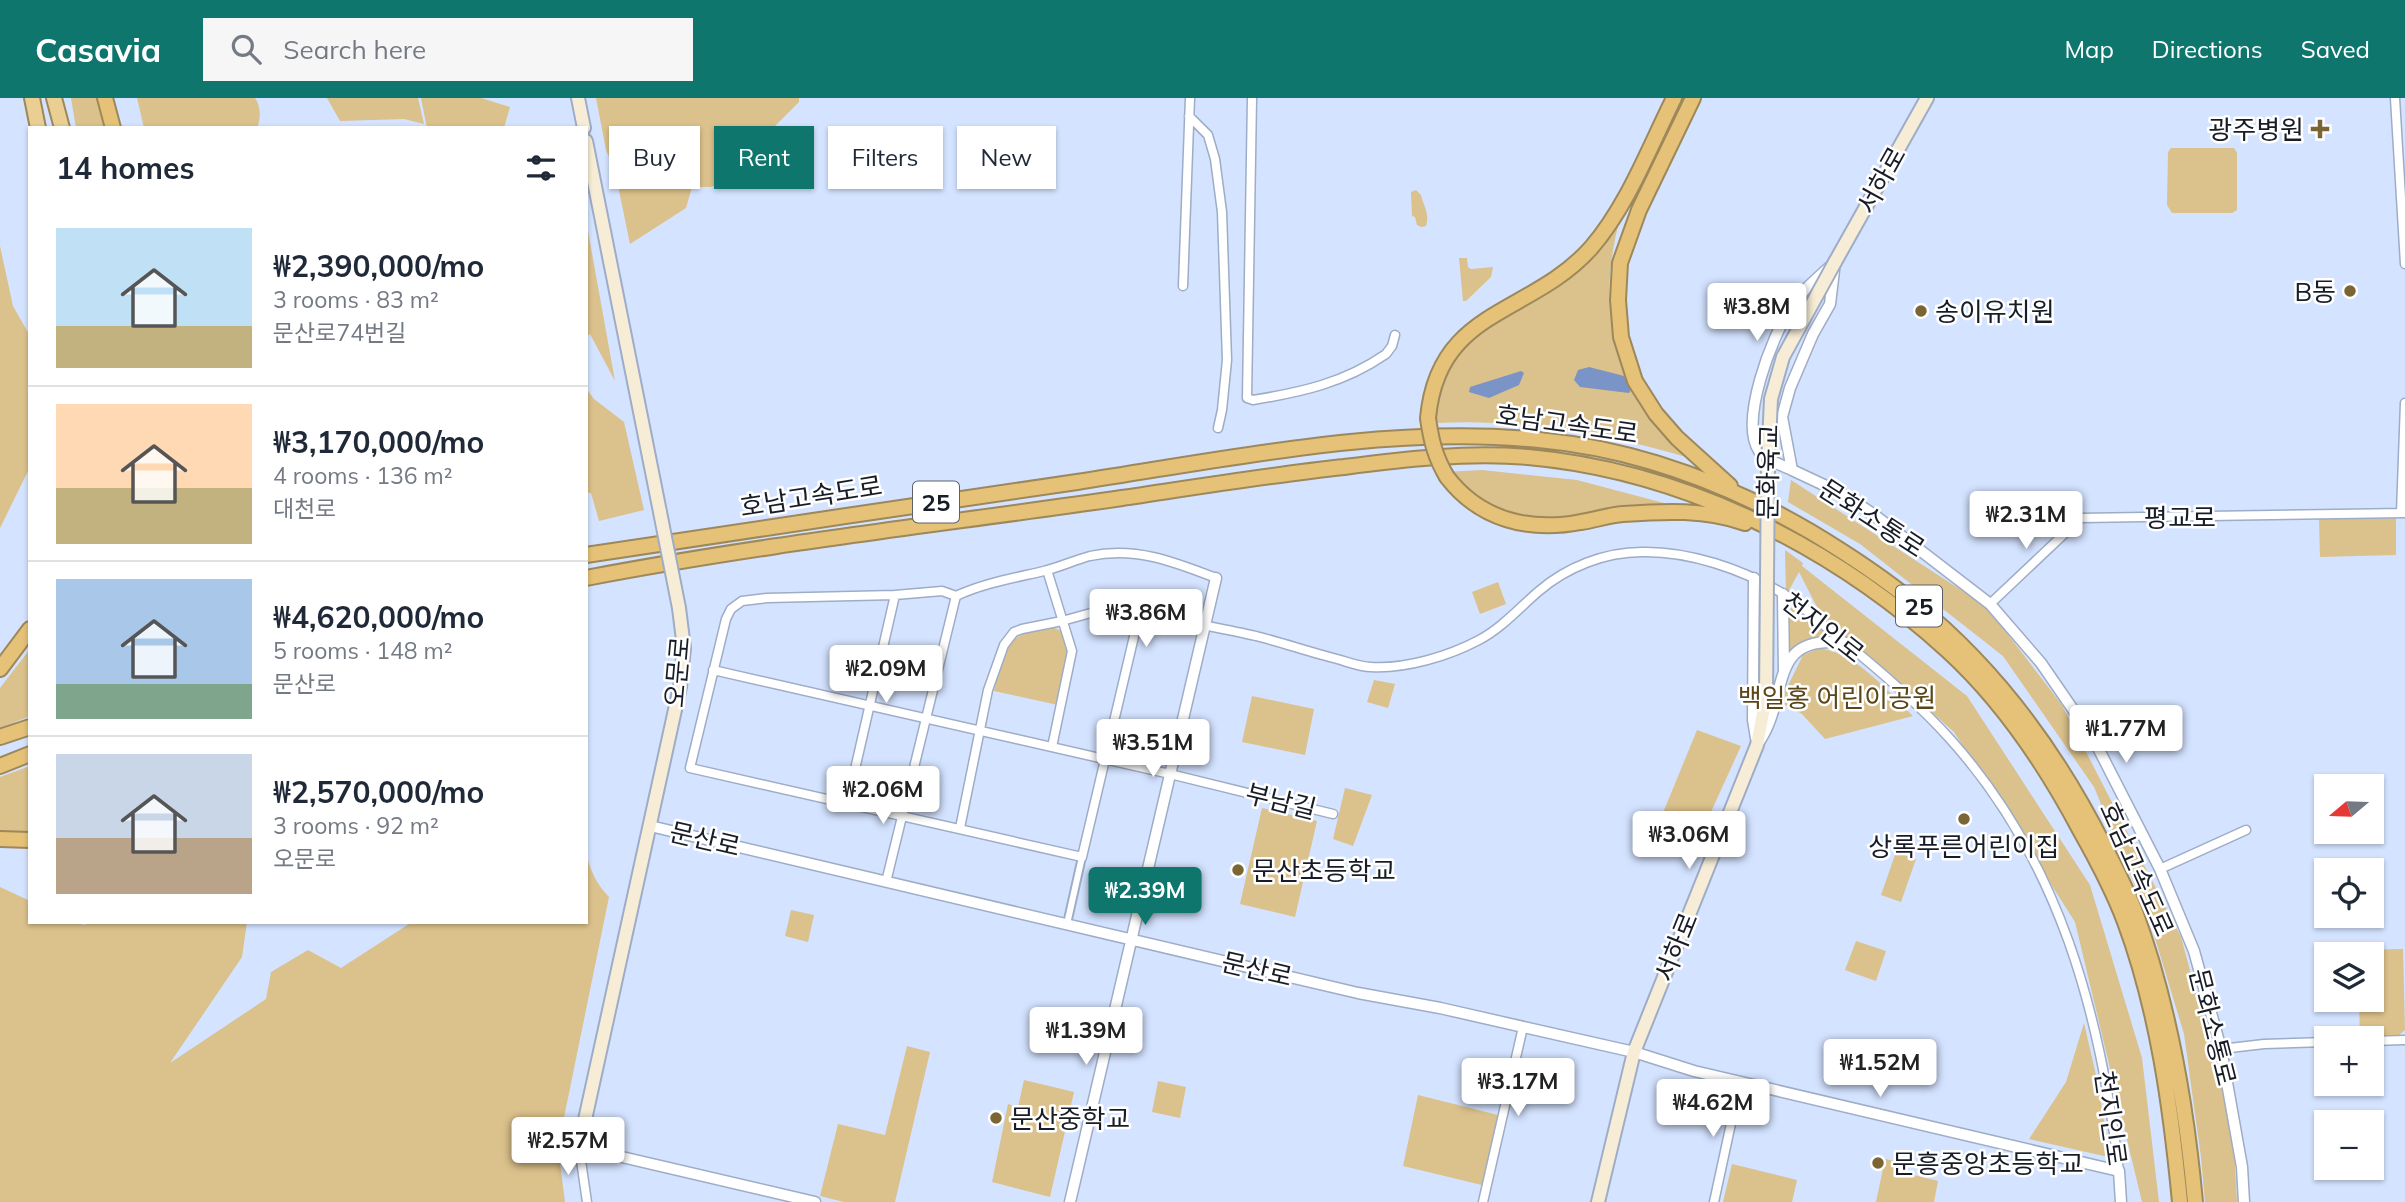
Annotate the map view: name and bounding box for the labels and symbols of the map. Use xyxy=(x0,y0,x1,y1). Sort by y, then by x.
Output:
place label: 광주병원 xyxy=(2208,113,2304,146)
marker: 광주병원 xyxy=(2310,119,2330,139)
street label: 서하로 xyxy=(1849,141,1913,219)
place label: B동 xyxy=(2294,275,2336,308)
marker: B동 xyxy=(2342,283,2358,299)
pin: ₩3.8M xyxy=(1708,284,1806,343)
place label: 송이유치원 xyxy=(1935,295,2055,328)
marker: 송이유치원 xyxy=(1913,303,1929,319)
street label: 호남고속도로 xyxy=(1494,398,1640,450)
street label: 문화육교 xyxy=(1751,424,1785,520)
street label: 호남고속도로 xyxy=(738,468,884,524)
street label: 문화소통로 xyxy=(1813,472,1931,564)
road number: 25 xyxy=(913,482,959,522)
pin: ₩2.31M xyxy=(1969,491,2083,551)
street label: 평교로 xyxy=(2144,501,2216,534)
street label: 천지인로 xyxy=(1775,585,1871,669)
road number: 25 xyxy=(1896,586,1942,626)
pin: ₩3.86M xyxy=(1089,589,1203,649)
street label: 오문로 xyxy=(657,635,697,709)
pin: ₩2.09M xyxy=(829,646,943,705)
park label: 백일홍 어린이공원 xyxy=(1738,681,1936,714)
pin: ₩1.77M xyxy=(2069,706,2183,765)
pin: ₩3.51M xyxy=(1096,720,1210,779)
pin: ₩2.06M xyxy=(826,766,940,826)
north arrow xyxy=(2314,774,2384,844)
street label: 부남길 xyxy=(1242,776,1320,826)
street label: 호남고속도로 xyxy=(2093,797,2181,941)
marker: 상록푸른어린이집 xyxy=(1956,811,1972,827)
pin: ₩3.06M xyxy=(1632,812,1746,871)
street label: 문산로 xyxy=(666,815,744,863)
place label: 상록푸른어린이집 xyxy=(1868,830,2060,863)
place label: 문산초등학교 xyxy=(1252,854,1396,887)
marker: 문산초등학교 xyxy=(1230,862,1246,878)
pin: ₩2.39M xyxy=(1088,868,1202,927)
street label: 서하로 xyxy=(1647,908,1705,986)
street label: 문산로 xyxy=(1218,945,1296,993)
street label: 문화소통로 xyxy=(2183,965,2243,1089)
pin: ₩1.39M xyxy=(1029,1007,1143,1067)
pin: ₩1.52M xyxy=(1823,1040,1937,1099)
pin: ₩3.17M xyxy=(1461,1058,1575,1118)
street label: 천지인로 xyxy=(2088,1068,2134,1168)
pin: ₩4.62M xyxy=(1656,1080,1770,1139)
place label: 문산중학교 xyxy=(1010,1102,1130,1135)
marker: 문산중학교 xyxy=(988,1110,1004,1126)
pin: ₩2.57M xyxy=(511,1118,625,1177)
place label: 문흥중앙초등학교 xyxy=(1892,1147,2083,1180)
marker: 문흥중앙초등학교 xyxy=(1870,1155,1886,1171)

